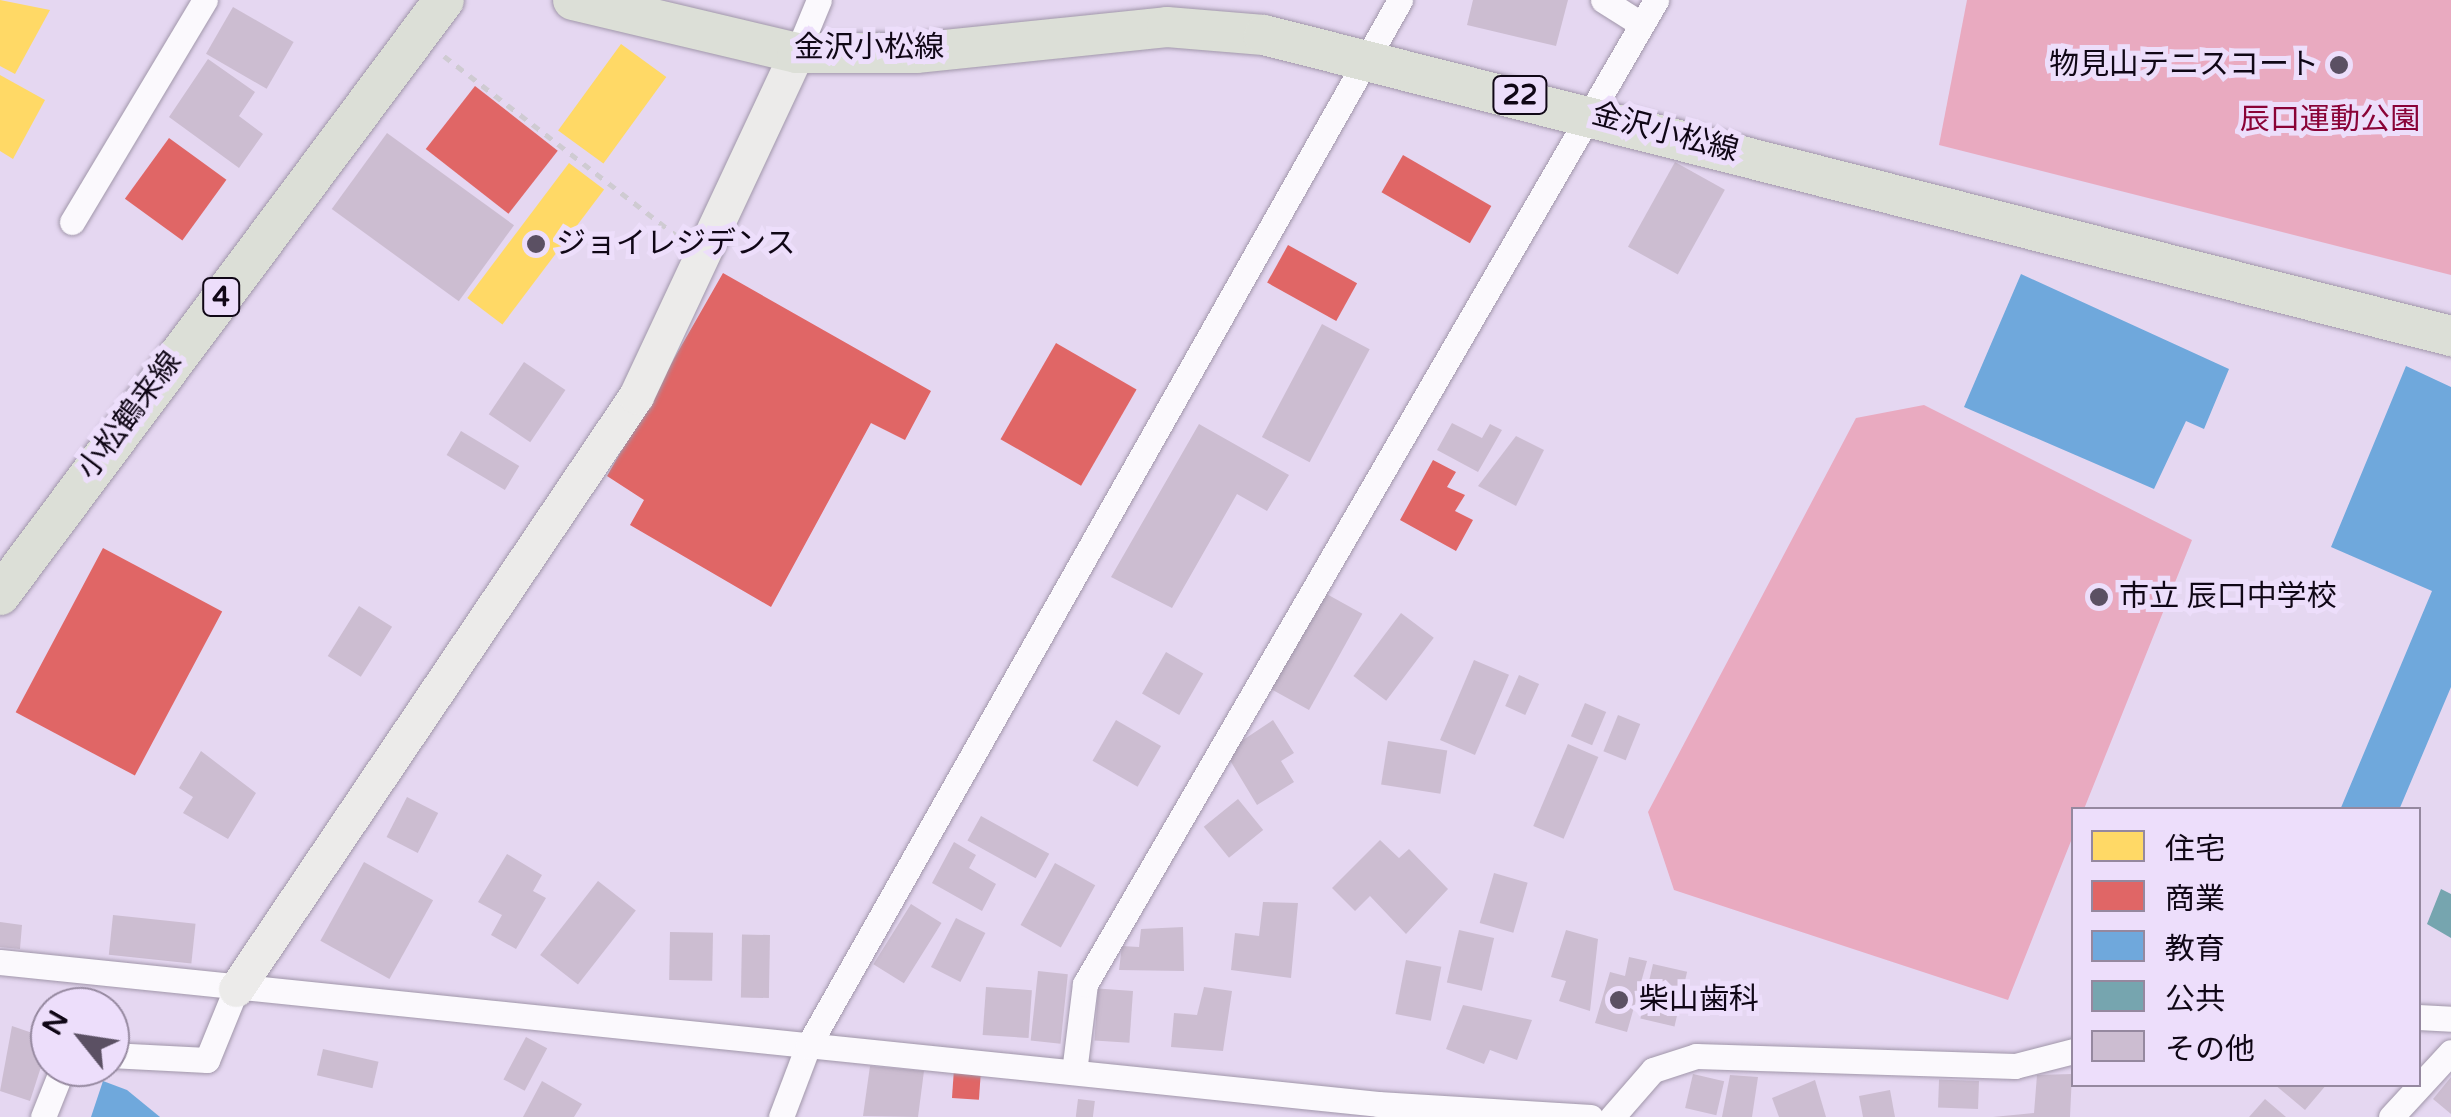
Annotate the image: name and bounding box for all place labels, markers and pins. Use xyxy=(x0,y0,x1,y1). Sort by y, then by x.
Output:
place label: 物見山テニスコート xyxy=(2049,47,2319,83)
marker: 物見山テニスコート xyxy=(2328,54,2350,76)
place label: ジョイレジデンス xyxy=(556,226,796,262)
marker: ジョイレジデンス xyxy=(525,233,547,255)
place label: 市立 辰口中学校 xyxy=(2119,579,2337,615)
marker: 市立 辰口中学校 xyxy=(2088,586,2110,608)
place label: 柴山歯科 xyxy=(1639,982,1759,1018)
marker: 柴山歯科 xyxy=(1608,989,1630,1011)

